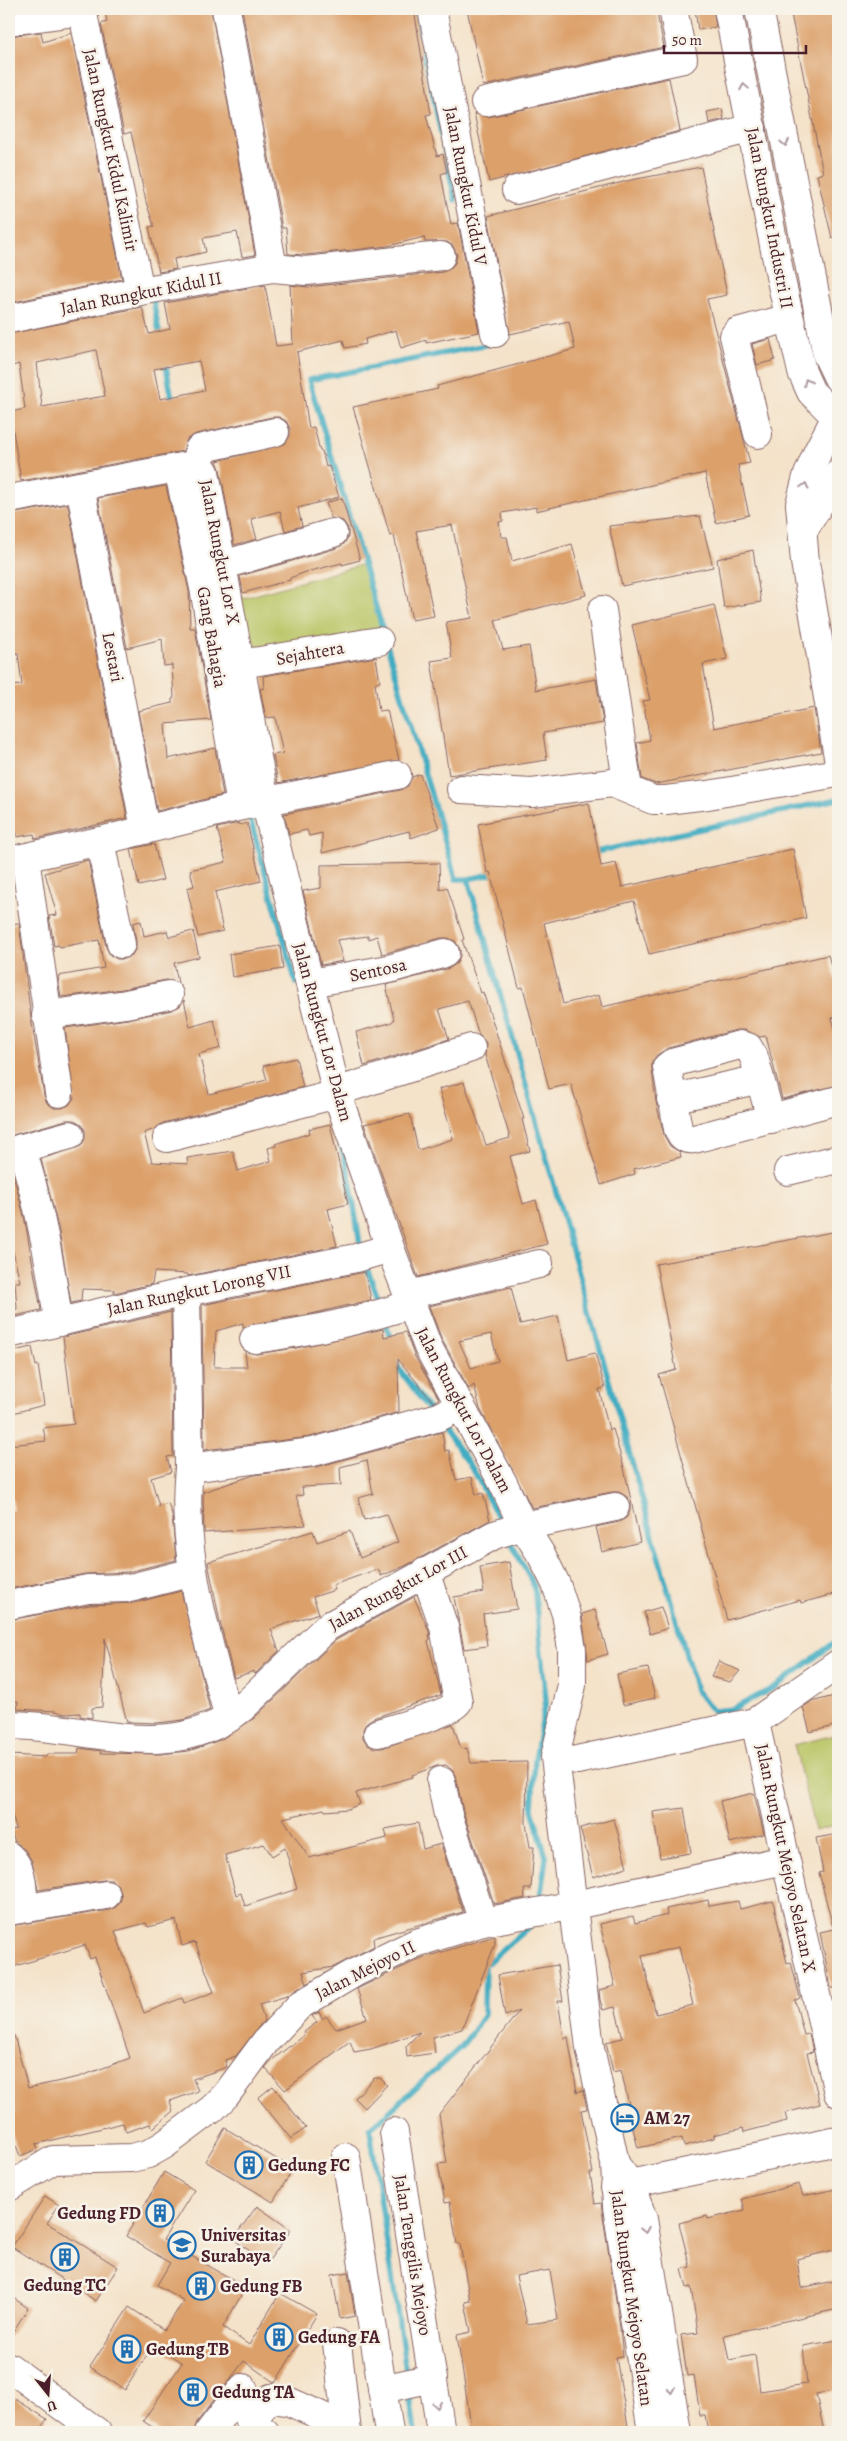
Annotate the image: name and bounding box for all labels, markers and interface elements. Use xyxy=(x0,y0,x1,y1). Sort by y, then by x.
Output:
scale bar xyxy=(664,22,807,54)
text: 50 m xyxy=(672,30,702,50)
street label: Jalan Rungkut Kidul Kalimir xyxy=(78,46,144,254)
one-way arrow xyxy=(739,83,749,91)
street label: Jalan Rungkut Kidul V xyxy=(439,104,493,268)
street label: Jalan Rungkut Industri II xyxy=(741,125,799,311)
one-way arrow xyxy=(779,138,789,147)
street label: Jalan Rungkut Kidul II xyxy=(58,266,224,320)
one-way arrow xyxy=(803,379,813,388)
street label: Jalan Rungkut Lor X xyxy=(194,477,246,627)
one-way arrow xyxy=(799,482,810,491)
street label: Gang Bahagia xyxy=(191,585,233,690)
street label: Lestari xyxy=(96,630,130,684)
street label: Sejahtera xyxy=(274,635,347,671)
street label: Jalan Rungkut Lor Dalam xyxy=(288,940,358,1124)
street label: Sentosa xyxy=(347,952,409,988)
street label: Jalan Rungkut Lorong VII xyxy=(105,1259,293,1321)
street label: Jalan Rungkut Lor Dalam xyxy=(410,1323,518,1497)
street label: Jalan Rungkut Lor III xyxy=(324,1540,472,1636)
street label: Jalan Rungkut Mejoyo Selatan X xyxy=(750,1741,822,1975)
street label: Jalan Mejoyo II xyxy=(311,1934,419,2006)
hotel icon: AM 27 xyxy=(610,2103,640,2133)
place label: AM 27 xyxy=(643,2106,690,2130)
building icon: Gedung FC xyxy=(234,2150,264,2180)
place label: Gedung FC xyxy=(268,2153,350,2177)
street label: Jalan Tenggilis Mejoyo xyxy=(388,2173,438,2337)
street label: Jalan Rungkut Mejoyo Selatan xyxy=(605,2188,659,2408)
building icon: Gedung FD xyxy=(145,2198,175,2228)
place label: Gedung FD xyxy=(57,2201,141,2225)
place label: Universitas Surabaya xyxy=(201,2223,286,2268)
one-way arrow xyxy=(639,2226,649,2234)
school or university icon: Universitas Surabaya xyxy=(167,2230,197,2260)
building icon: Gedung TC xyxy=(50,2242,80,2272)
building icon: Gedung FB xyxy=(186,2271,216,2301)
place label: Gedung TC xyxy=(24,2273,106,2297)
place label: Gedung FB xyxy=(220,2274,303,2298)
building icon: Gedung FA xyxy=(264,2322,294,2352)
place label: Gedung FA xyxy=(298,2325,381,2349)
building icon: Gedung TB xyxy=(112,2334,142,2364)
place label: Gedung TB xyxy=(146,2337,229,2361)
north arrow xyxy=(22,2368,72,2418)
building icon: Gedung TA xyxy=(178,2377,208,2407)
place label: Gedung TA xyxy=(212,2380,295,2404)
one-way arrow xyxy=(665,2386,675,2395)
text: U xyxy=(44,2396,59,2416)
one-way arrow xyxy=(431,2401,441,2410)

